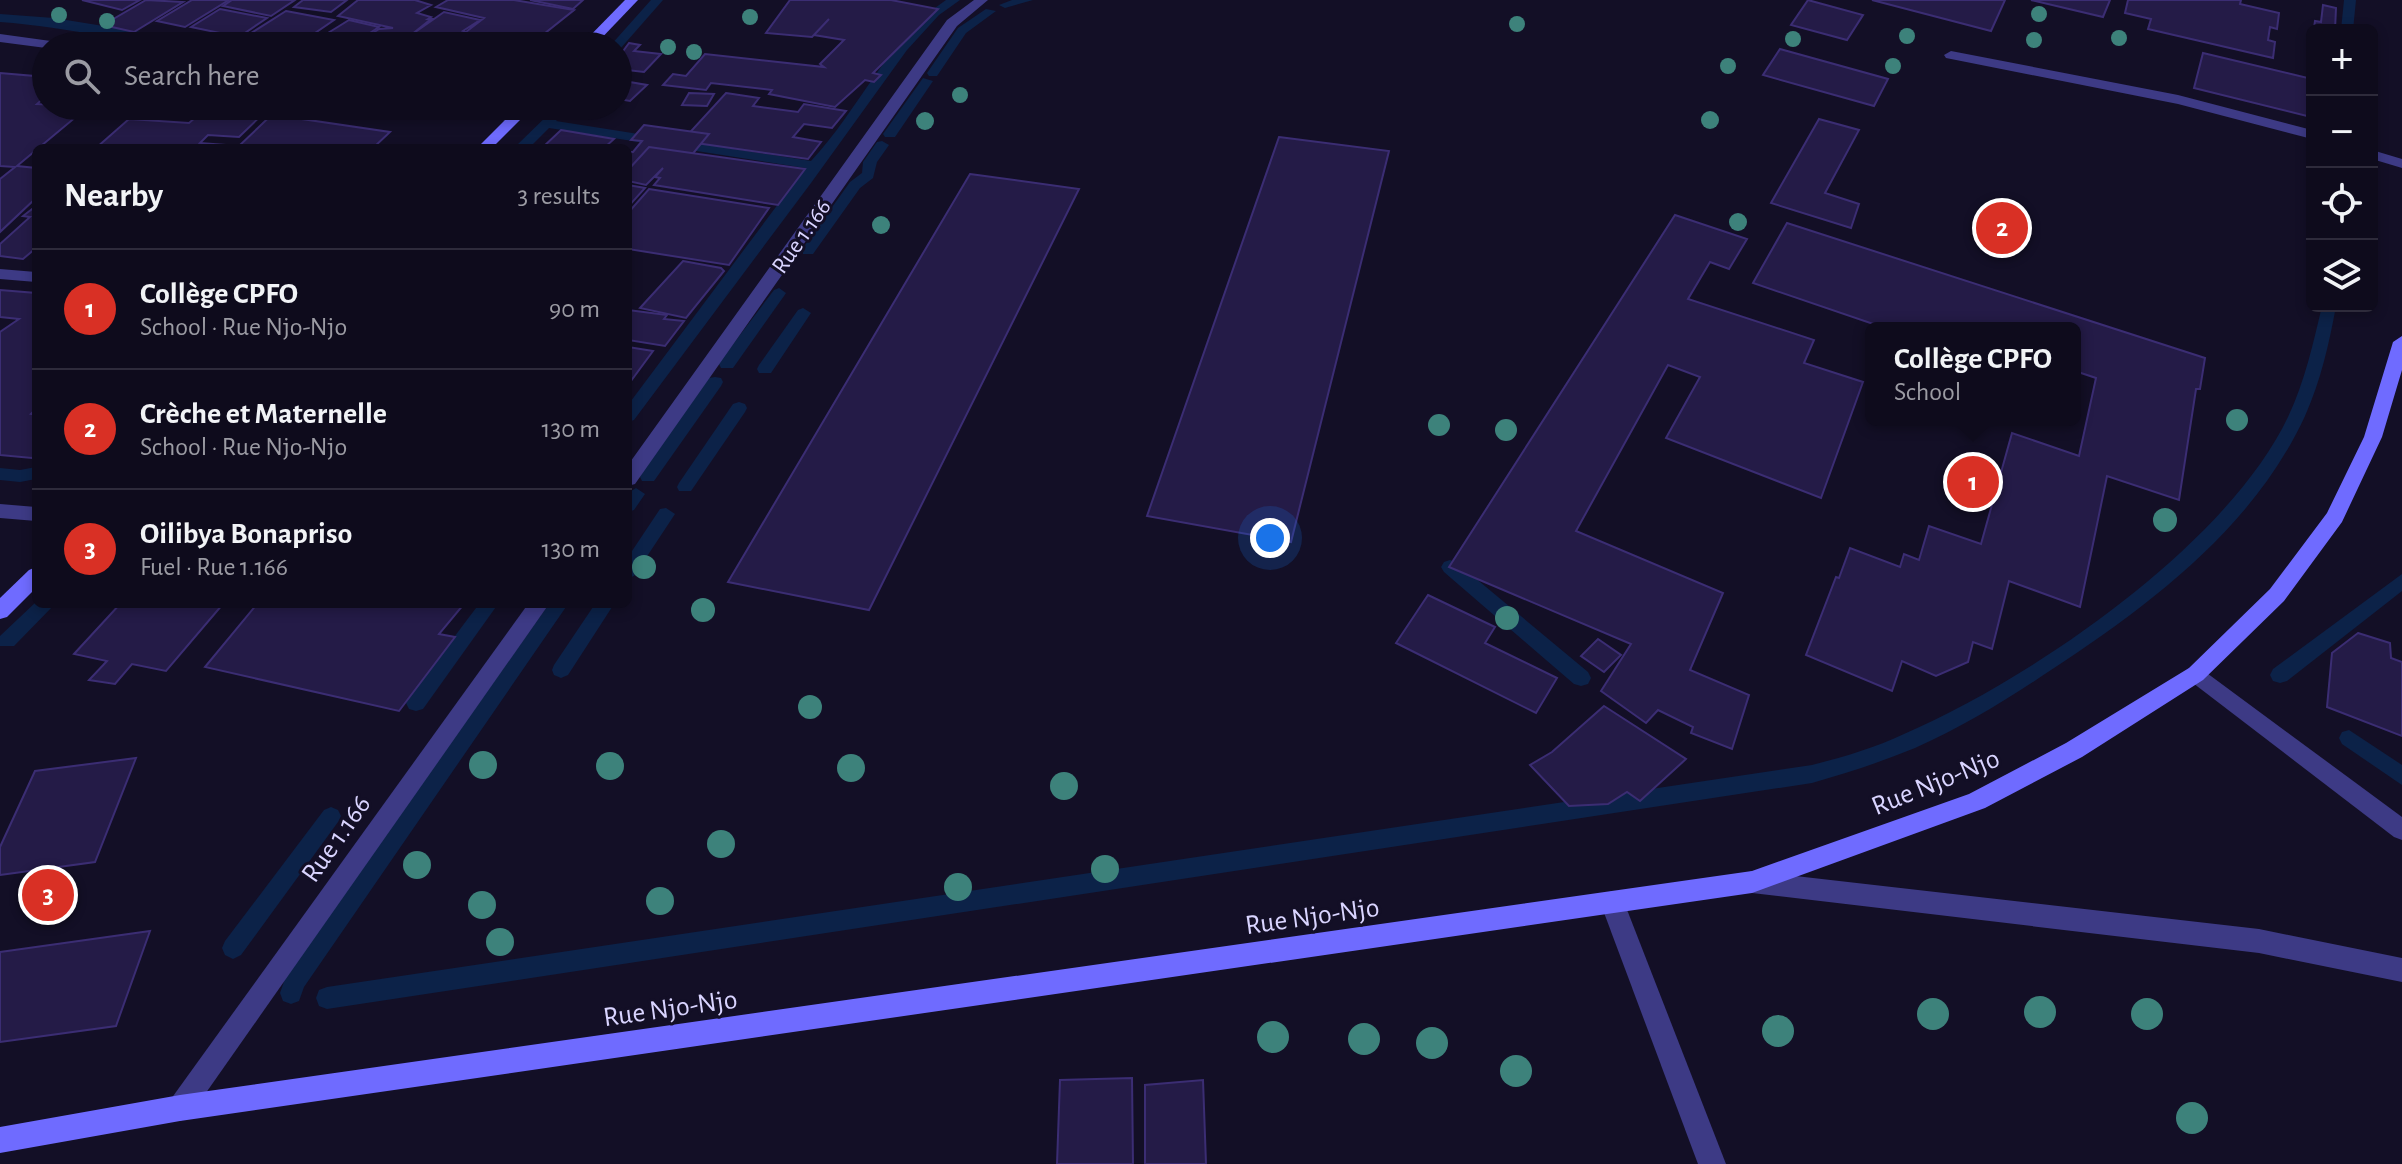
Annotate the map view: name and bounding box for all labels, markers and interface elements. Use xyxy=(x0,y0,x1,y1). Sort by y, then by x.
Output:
map controls xyxy=(2306,24,2378,312)
button: + xyxy=(2306,24,2378,96)
search box xyxy=(32,32,632,120)
icon: search xyxy=(60,54,104,98)
text: Search here xyxy=(124,61,260,91)
button: − xyxy=(2306,96,2378,168)
button: locate xyxy=(2306,168,2378,240)
text: Nearby xyxy=(64,179,163,213)
text: 3 results xyxy=(517,183,600,209)
street label: Rue 1.166 xyxy=(768,195,836,278)
pin: 2 xyxy=(1976,198,2028,258)
button: layers xyxy=(2306,240,2378,312)
text: Collège CPFO xyxy=(140,279,298,309)
text: 1 xyxy=(85,296,95,322)
text: 90 m xyxy=(549,296,600,322)
text: School · Rue Njo-Njo xyxy=(140,314,347,340)
popup xyxy=(1865,322,2081,426)
text: Collège CPFO xyxy=(1894,344,2052,374)
text: School xyxy=(1894,379,1961,405)
text: Crèche et Maternelle xyxy=(140,399,387,429)
text: 2 xyxy=(84,416,96,442)
text: 130 m xyxy=(542,416,600,442)
text: School · Rue Njo-Njo xyxy=(140,434,347,460)
pin: 1 xyxy=(1947,452,1999,512)
your location xyxy=(1250,518,1290,558)
text: Oilibya Bonapriso xyxy=(140,519,352,549)
text: 3 xyxy=(84,536,96,562)
text: 130 m xyxy=(542,536,600,562)
text: Fuel · Rue 1.166 xyxy=(140,554,288,580)
street label: Rue Njo-Njo xyxy=(1868,745,2004,821)
street label: Rue 1.166 xyxy=(297,791,376,888)
pin: 3 xyxy=(22,865,74,925)
street label: Rue Njo-Njo xyxy=(1243,894,1381,940)
street label: Rue Njo-Njo xyxy=(601,986,739,1032)

